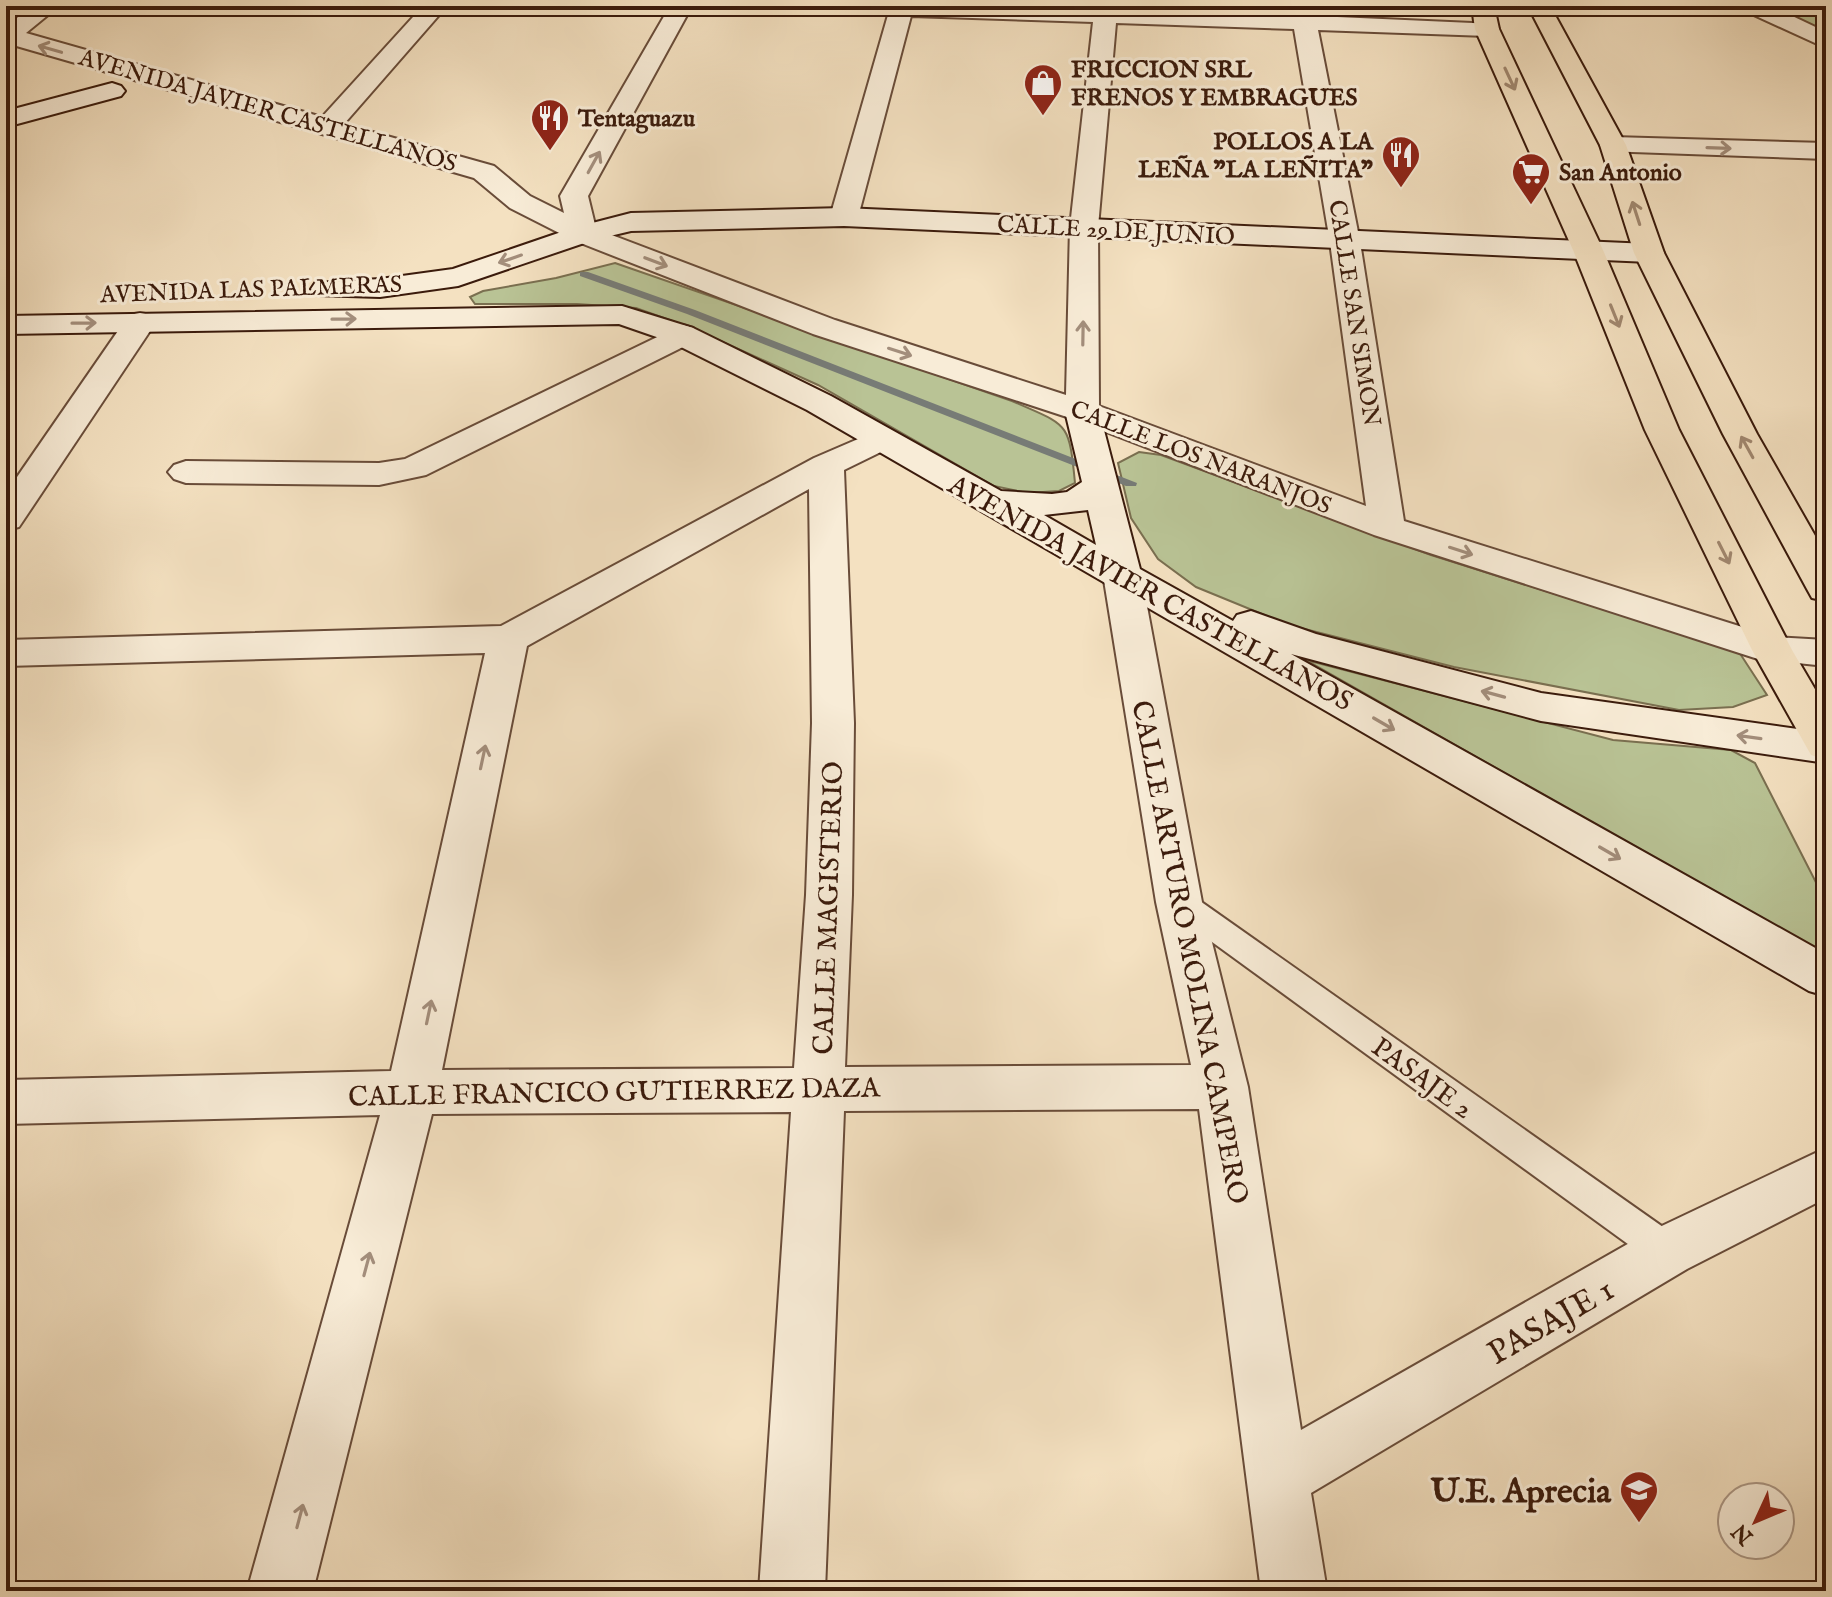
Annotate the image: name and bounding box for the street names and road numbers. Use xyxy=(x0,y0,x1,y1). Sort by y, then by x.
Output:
street label: AVENIDA JAVIER CASTELLANOS xyxy=(74,42,460,180)
street label: CALLE SAN SIMON xyxy=(1320,198,1387,429)
street label: CALLE 29 DE JUNIO xyxy=(996,210,1236,253)
street label: AVENIDA LAS PALMERAS xyxy=(99,270,403,311)
street label: CALLE LOS NARANJOS xyxy=(1066,394,1335,523)
street label: AVENIDA JAVIER CASTELLANOS xyxy=(941,468,1358,720)
street label: CALLE ARTURO MOLINA CAMPERO xyxy=(1122,698,1255,1207)
street label: CALLE MAGISTERIO xyxy=(807,761,852,1055)
street label: PASAJE 2 xyxy=(1364,1030,1479,1128)
street label: CALLE FRANCICO GUTIERREZ DAZA xyxy=(348,1071,881,1116)
street label: PASAJE 1 xyxy=(1480,1269,1622,1376)

